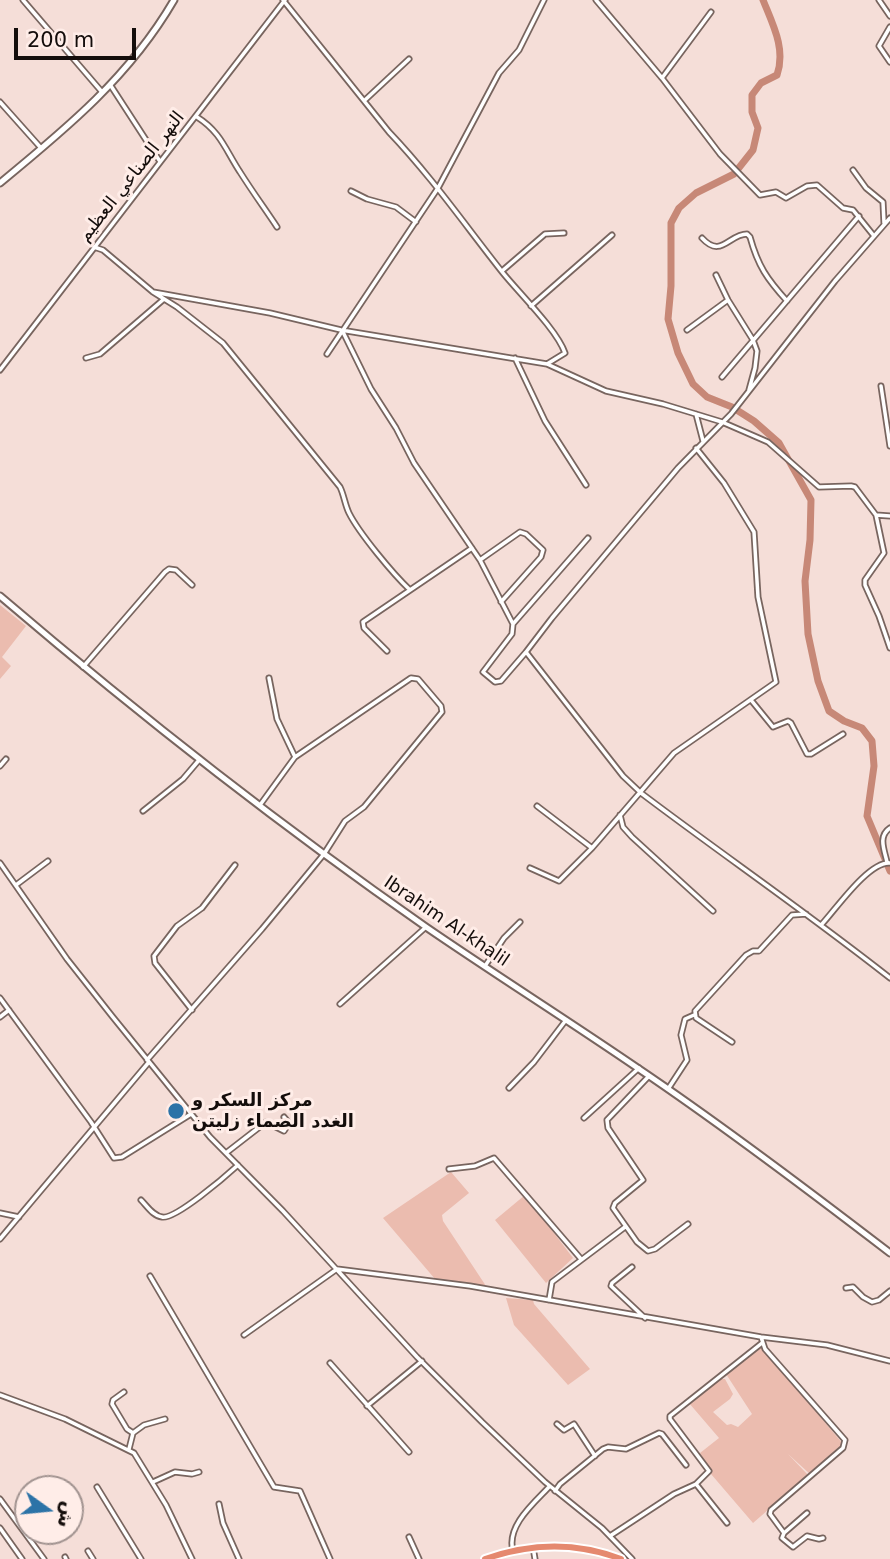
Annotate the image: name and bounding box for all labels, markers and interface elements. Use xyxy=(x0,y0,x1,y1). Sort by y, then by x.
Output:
scale bar xyxy=(18,14,140,58)
text: 200 m xyxy=(27,28,94,52)
street label: النهر الصناعي العظيم xyxy=(74,107,190,247)
street label: Ibrahim Al-khalil xyxy=(379,872,513,972)
place label: مركز السكر و الغدد الصماء زليتن xyxy=(192,1090,354,1132)
marker: مركز السكر و الغدد الصماء زليتن xyxy=(166,1101,186,1121)
north arrow xyxy=(14,1475,84,1545)
text: ش xyxy=(53,1499,81,1530)

